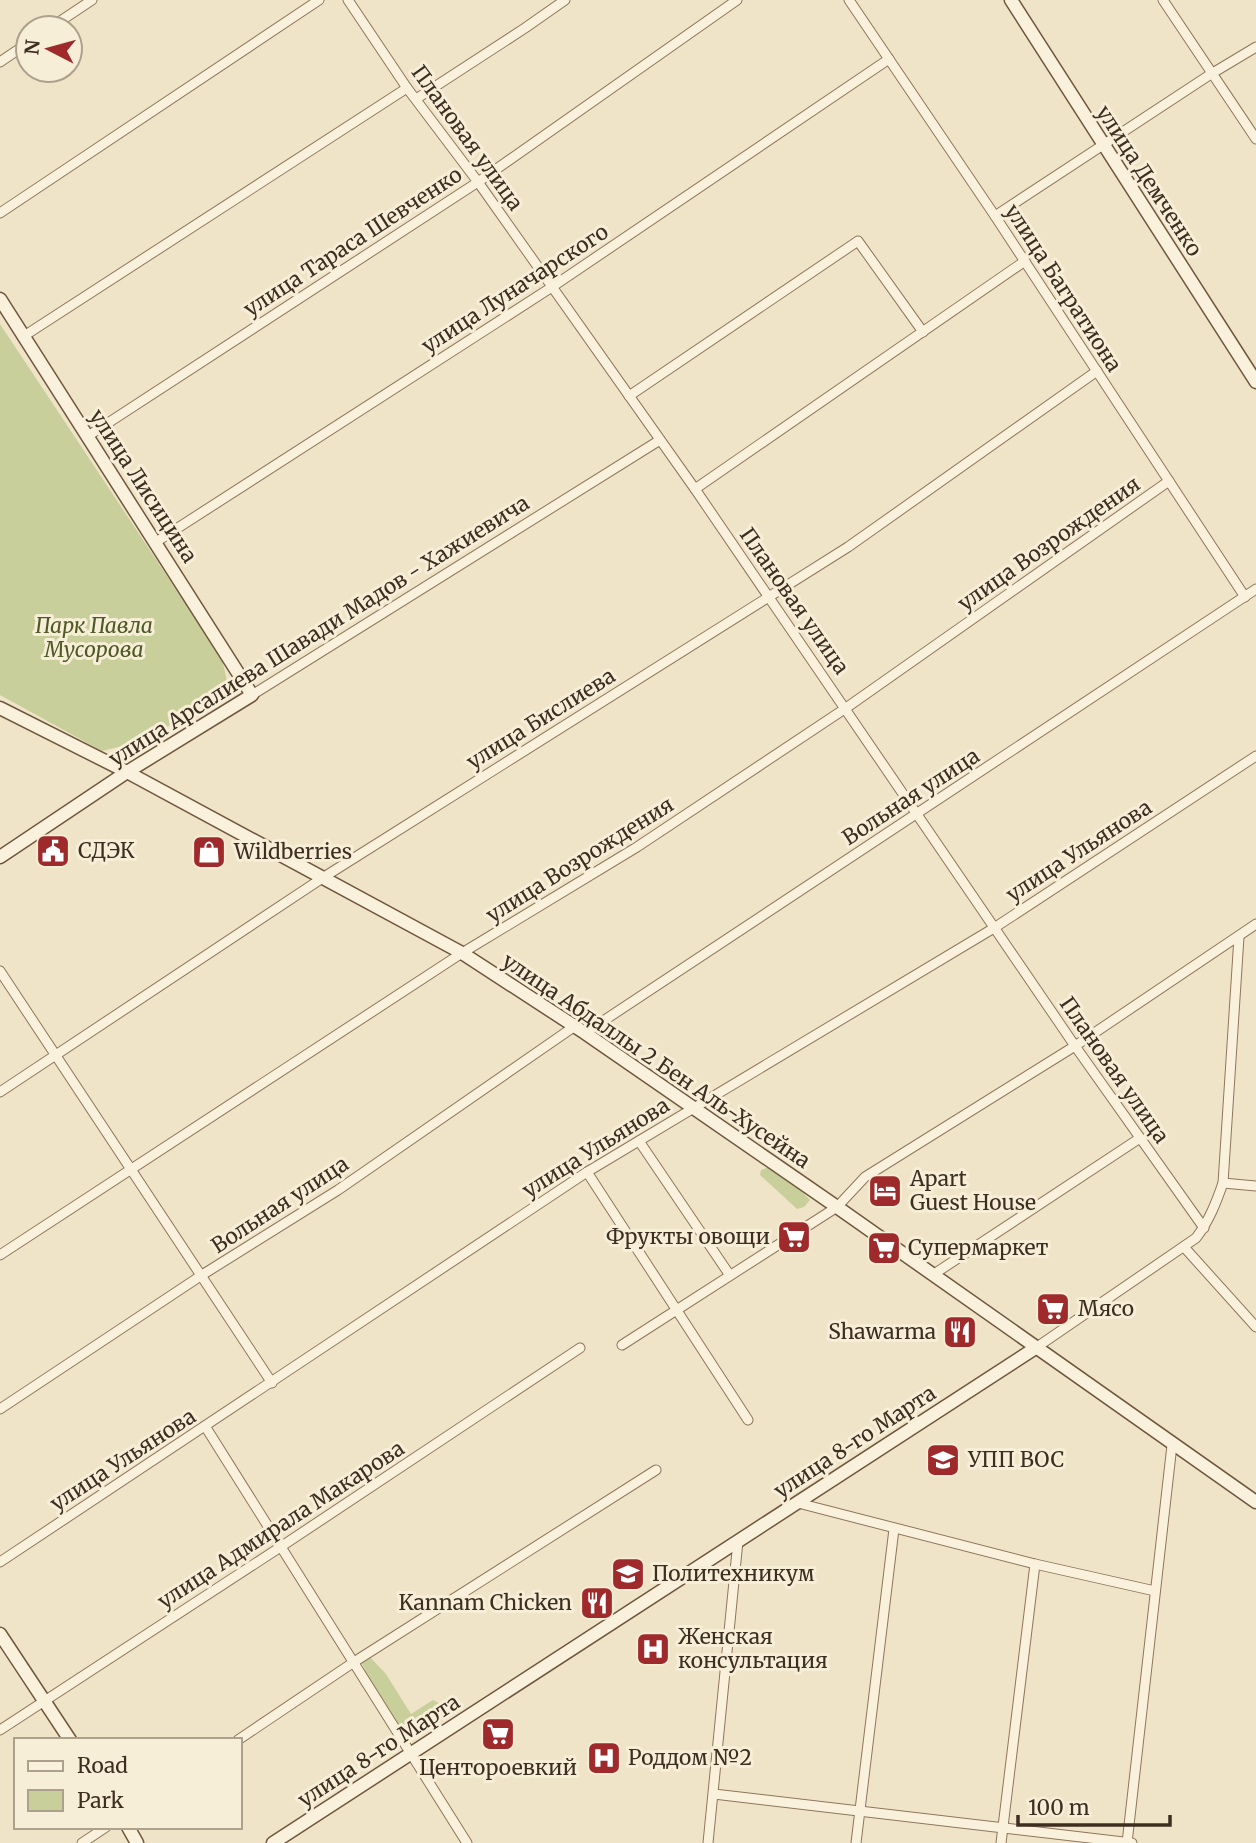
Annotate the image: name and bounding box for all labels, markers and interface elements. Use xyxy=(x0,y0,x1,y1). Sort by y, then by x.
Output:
north arrow xyxy=(14,14,84,84)
text: N xyxy=(19,39,45,56)
street label: Плановая улица xyxy=(406,60,529,216)
street label: улица Демченко xyxy=(1090,100,1208,261)
street label: улица Тараса Шевченко xyxy=(238,161,467,322)
street label: улица Багратиона xyxy=(999,199,1128,377)
street label: улица Луначарского xyxy=(416,218,613,359)
street label: улица Лисицина xyxy=(84,404,203,568)
street label: улица Возрождения xyxy=(952,470,1145,617)
street label: улица Арсалиева Шавади Мадов - Хажиевича xyxy=(104,489,534,772)
street label: Плановая улица xyxy=(734,522,855,679)
park label: Парк Павла Мусорова xyxy=(35,612,153,663)
street label: улица Бислиева xyxy=(461,662,620,775)
street label: Вольная улица xyxy=(837,742,984,851)
street label: улица Возрождения xyxy=(481,791,679,928)
street label: улица Ульянова xyxy=(1001,793,1157,908)
public building icon: СДЭК xyxy=(34,832,72,870)
shop icon: Wildberries xyxy=(190,833,228,871)
place label: СДЭК xyxy=(78,837,135,864)
place label: Wildberries xyxy=(233,838,352,865)
street label: улица Абдаллы 2 Бен Аль-Хусейна xyxy=(497,947,816,1174)
street label: Плановая улица xyxy=(1054,991,1175,1148)
street label: улица Ульянова xyxy=(517,1092,674,1204)
street label: Вольная улица xyxy=(206,1150,353,1259)
place label: Apart Guest House xyxy=(909,1165,1036,1216)
hotel icon: Apart Guest House xyxy=(866,1172,904,1210)
supermarket icon: Фрукты овощи xyxy=(775,1218,813,1256)
place label: Фрукты овощи xyxy=(606,1223,770,1250)
supermarket icon: Супермаркет xyxy=(865,1229,903,1267)
place label: Супермаркет xyxy=(908,1234,1049,1261)
supermarket icon: Мясо xyxy=(1034,1290,1072,1328)
place label: Мясо xyxy=(1078,1295,1134,1322)
restaurant icon: Shawarma xyxy=(941,1313,979,1351)
place label: Shawarma xyxy=(828,1318,936,1345)
street label: улица 8-го Марта xyxy=(769,1379,941,1504)
street label: улица Ульянова xyxy=(45,1402,201,1517)
street label: улица Адмирала Макарова xyxy=(152,1435,409,1615)
school or university icon: УПП ВОС xyxy=(924,1441,962,1479)
place label: УПП ВОС xyxy=(967,1446,1064,1473)
school or university icon: Политехникум xyxy=(609,1555,647,1593)
place label: Политехникум xyxy=(652,1560,815,1587)
restaurant icon: Kannam Chicken xyxy=(578,1584,616,1622)
place label: Kannam Chicken xyxy=(399,1589,572,1616)
place label: Женская консультация xyxy=(678,1623,828,1674)
hospital icon: Женская консультация xyxy=(634,1630,672,1668)
street label: улица 8-го Марта xyxy=(293,1688,465,1813)
supermarket icon: Центороевкий xyxy=(479,1715,517,1753)
legend xyxy=(14,1738,242,1829)
hospital icon: Роддом №2 xyxy=(585,1739,623,1777)
place label: Роддом №2 xyxy=(628,1744,752,1771)
text: Road xyxy=(77,1752,128,1779)
place label: Центороевкий xyxy=(419,1754,577,1781)
scale bar xyxy=(1018,1784,1170,1828)
text: Park xyxy=(77,1787,124,1814)
text: 100 m xyxy=(1028,1794,1090,1821)

